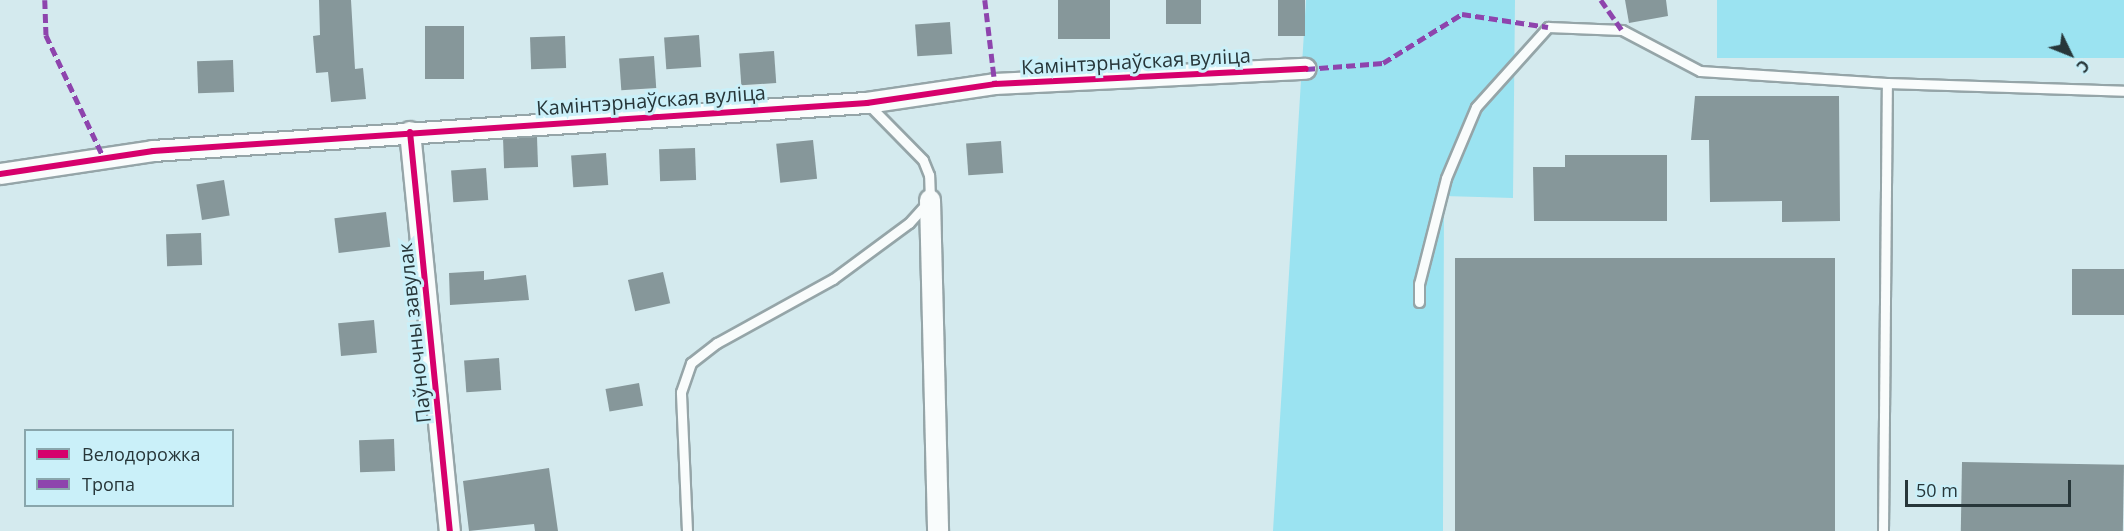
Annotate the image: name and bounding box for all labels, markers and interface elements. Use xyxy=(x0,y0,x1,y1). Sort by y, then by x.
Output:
north arrow xyxy=(2040,24,2100,84)
street label: Камінтэрнаўская вуліца xyxy=(1021,43,1251,79)
text: С xyxy=(2072,55,2095,78)
street label: Камінтэрнаўская вуліца xyxy=(535,80,767,120)
street label: Паўночны завулак xyxy=(393,242,435,424)
legend xyxy=(24,429,234,507)
text: Велодорожка xyxy=(82,442,200,466)
scale bar xyxy=(1908,468,2074,506)
text: Тропа xyxy=(82,472,135,496)
text: 50 m xyxy=(1916,478,1958,502)

